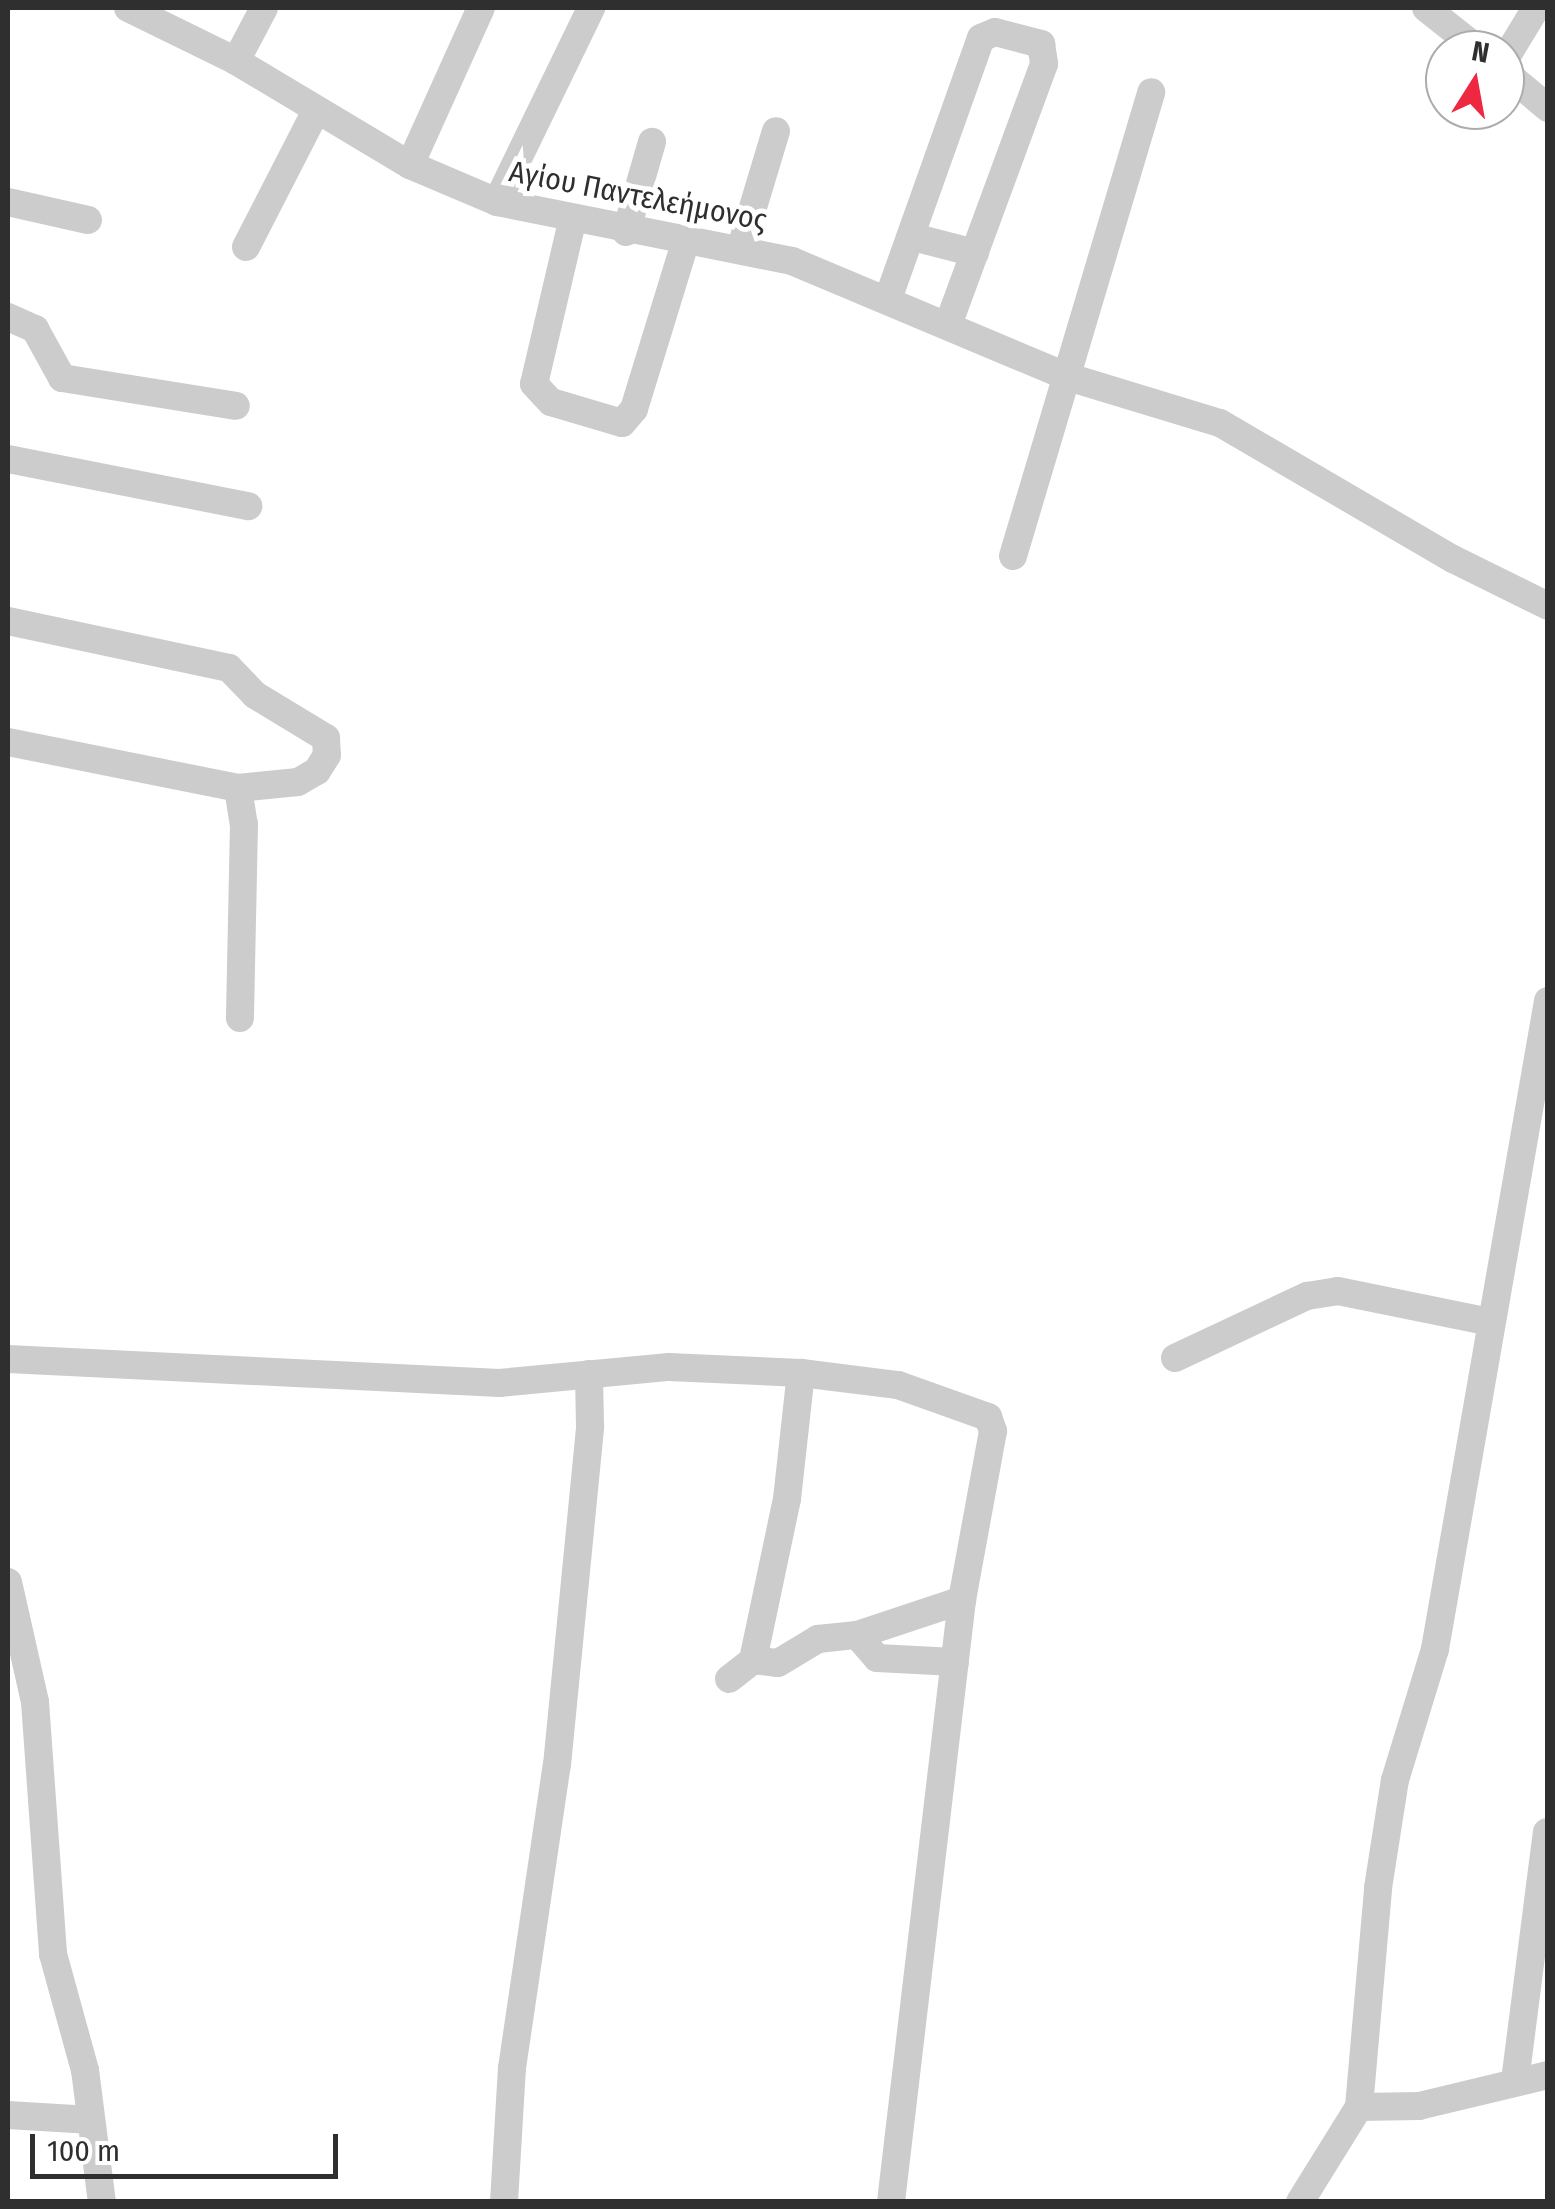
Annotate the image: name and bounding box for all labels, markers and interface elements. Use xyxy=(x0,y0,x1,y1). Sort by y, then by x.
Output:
north arrow xyxy=(1425,30,1525,130)
text: N xyxy=(1469,34,1492,70)
street label: Αγίου Παντελεήμονος xyxy=(506,153,770,239)
scale bar xyxy=(35,2114,342,2176)
text: 100 m xyxy=(47,2133,120,2169)

